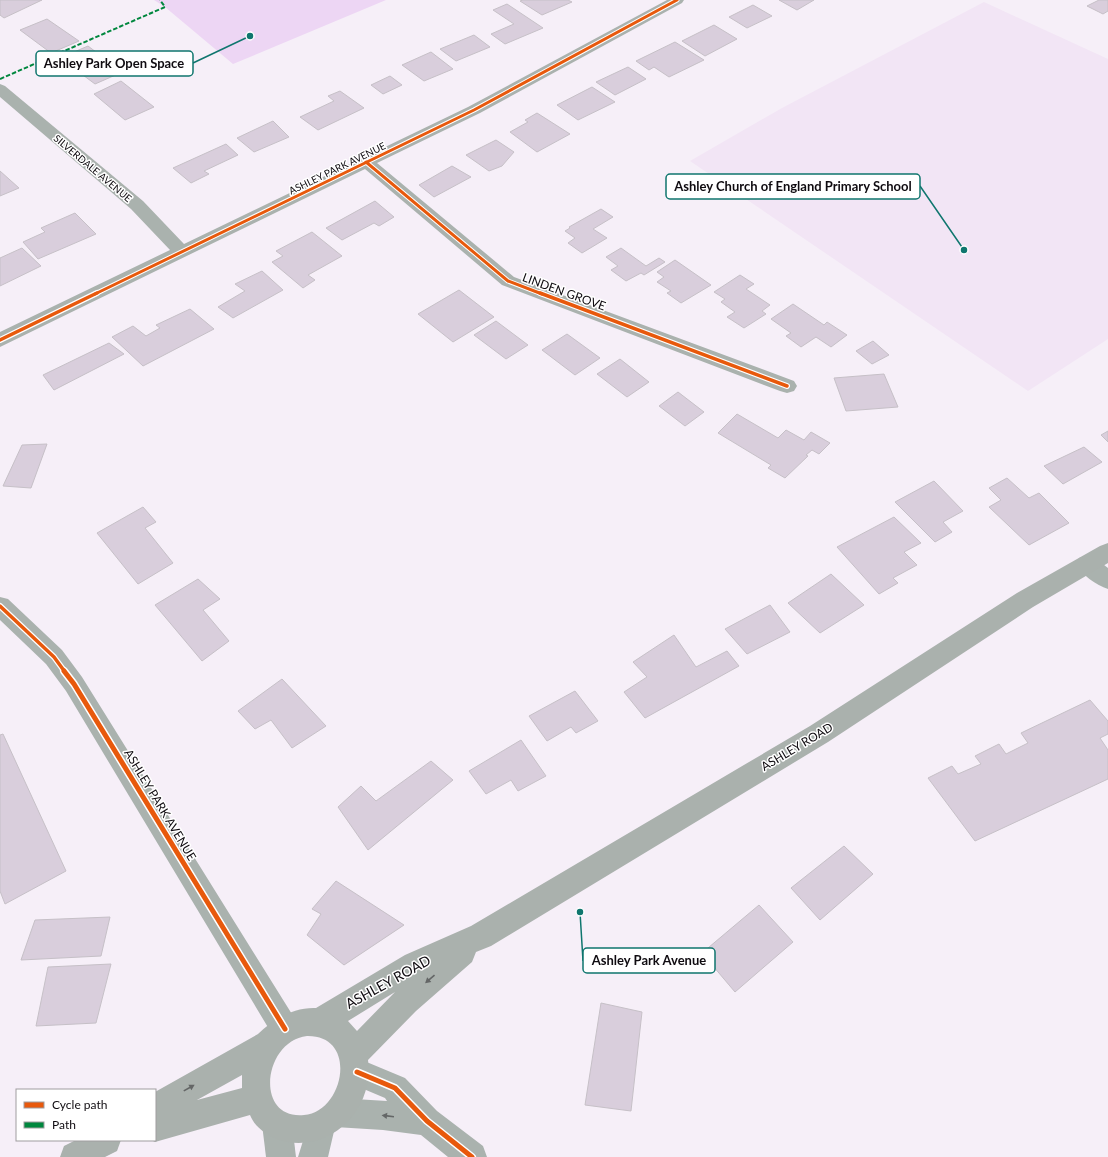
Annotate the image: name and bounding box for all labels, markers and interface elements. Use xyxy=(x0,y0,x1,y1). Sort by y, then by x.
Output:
callout: Ashley Park Open Space xyxy=(36,51,193,76)
text: Ashley Park Open Space xyxy=(43,55,184,71)
street label: SILVERDALE AVENUE xyxy=(52,132,135,204)
street label: ASHLEY PARK AVENUE xyxy=(287,139,388,197)
callout: Ashley Church of England Primary School xyxy=(666,174,920,199)
text: Ashley Church of England Primary School xyxy=(673,178,912,194)
street label: LINDEN GROVE xyxy=(520,270,608,314)
street label: ASHLEY ROAD xyxy=(758,719,835,774)
street label: ASHLEY PARK AVENUE xyxy=(121,746,200,863)
callout: Ashley Park Avenue xyxy=(583,948,715,973)
street label: ASHLEY ROAD xyxy=(342,951,433,1012)
text: Ashley Park Avenue xyxy=(591,952,706,968)
one-way arrow xyxy=(425,974,435,984)
one-way arrow xyxy=(183,1085,194,1092)
legend xyxy=(16,1089,156,1141)
text: Cycle path xyxy=(52,1097,107,1112)
one-way arrow xyxy=(382,1113,394,1119)
text: Path xyxy=(52,1117,76,1132)

